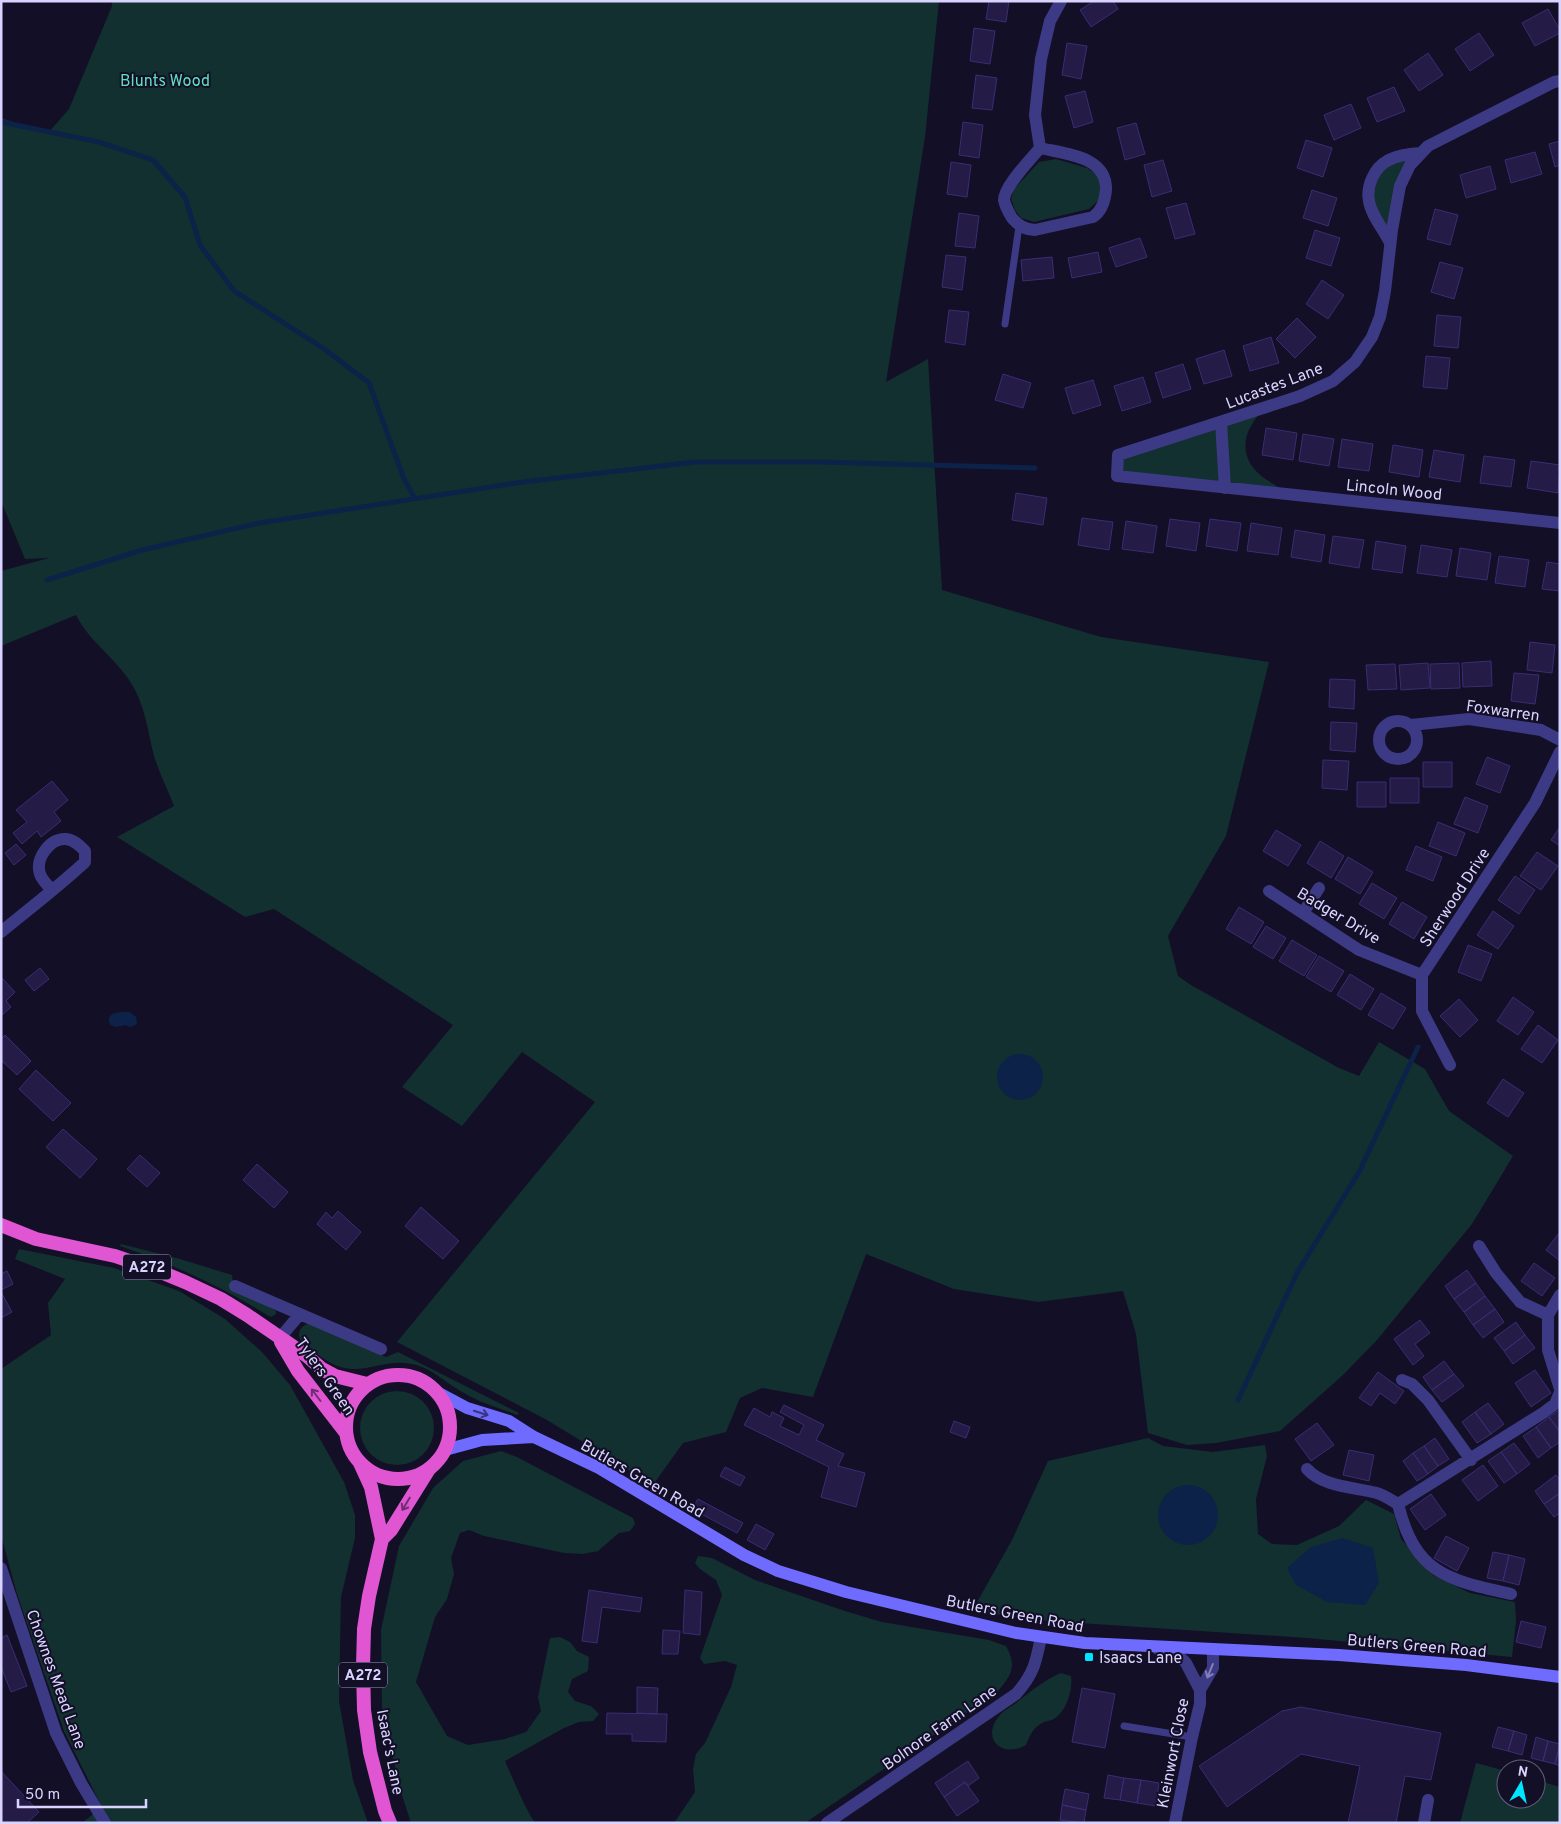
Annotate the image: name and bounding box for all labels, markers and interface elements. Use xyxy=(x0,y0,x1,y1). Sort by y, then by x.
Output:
park label: Blunts Wood xyxy=(120,72,210,92)
street label: Lucastes Lane xyxy=(1223,359,1326,415)
street label: Lincoln Wood xyxy=(1345,476,1443,506)
street label: Foxwarren xyxy=(1465,697,1541,727)
street label: Sherwood Drive xyxy=(1416,845,1495,951)
street label: Badger Drive xyxy=(1293,884,1383,949)
road number: A272 xyxy=(123,1254,171,1280)
street label: Tylers Green xyxy=(290,1334,359,1420)
one-way arrow xyxy=(310,1389,321,1402)
one-way arrow xyxy=(473,1408,489,1418)
street label: Butlers Green Road xyxy=(576,1436,708,1523)
one-way arrow xyxy=(401,1497,411,1511)
street label: Butlers Green Road xyxy=(944,1592,1085,1638)
street label: Chownes Mead Lane xyxy=(21,1607,90,1752)
street label: Butlers Green Road xyxy=(1346,1631,1487,1663)
place label: Isaacs Lane xyxy=(1099,1649,1182,1669)
marker: Isaacs Lane xyxy=(1083,1651,1095,1663)
road number: A272 xyxy=(339,1662,387,1688)
one-way arrow xyxy=(1204,1663,1214,1678)
street label: Bolnore Farm Lane xyxy=(879,1682,1001,1776)
street label: Kleinwort Close xyxy=(1153,1697,1194,1810)
street label: Isaac's Lane xyxy=(371,1708,407,1797)
north arrow xyxy=(1496,1759,1546,1809)
text: N xyxy=(1516,1763,1529,1782)
scale bar xyxy=(18,1776,145,1808)
text: 50 m xyxy=(25,1786,60,1805)

